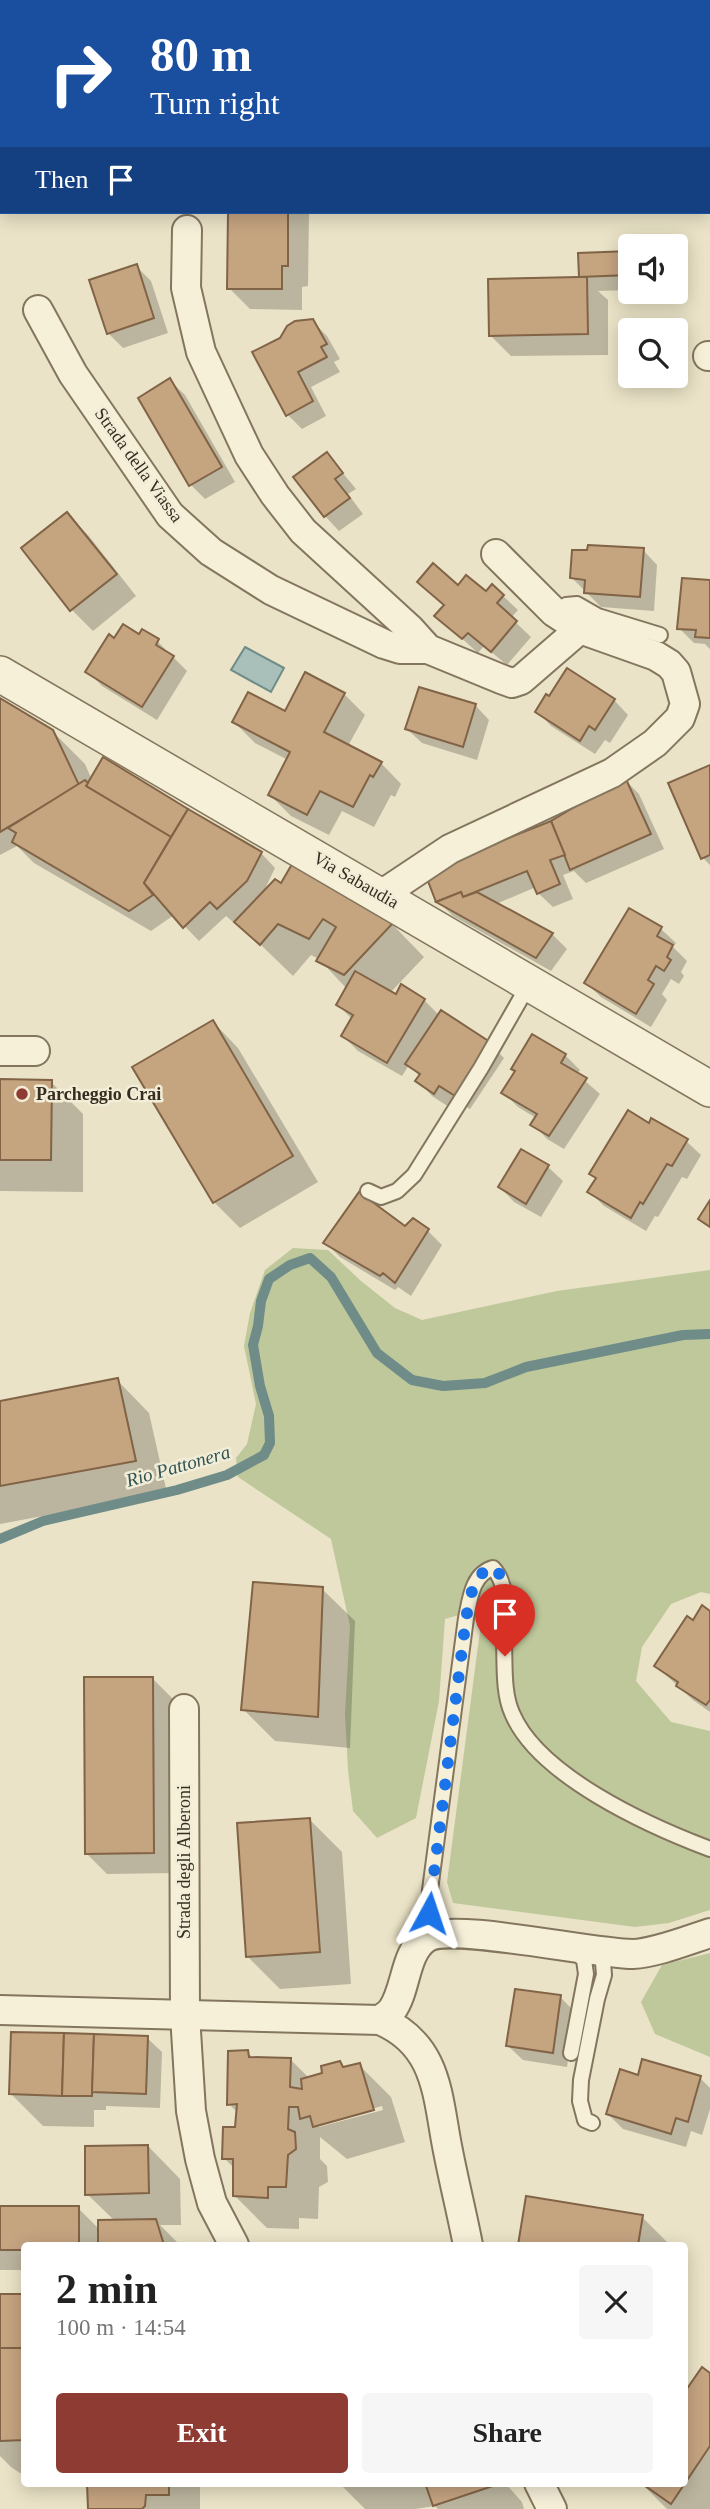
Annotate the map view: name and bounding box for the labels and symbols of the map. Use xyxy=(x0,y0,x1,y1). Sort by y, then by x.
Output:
street label: Strada della Viassa xyxy=(91,404,187,526)
street label: Via Sabaudia xyxy=(310,847,402,913)
place label: Parcheggio Crai xyxy=(36,1084,161,1104)
marker: Parcheggio Crai xyxy=(14,1086,30,1102)
water label: Rio Pattonera xyxy=(123,1441,232,1491)
pin xyxy=(475,1584,535,1656)
street label: Strada degli Alberoni xyxy=(174,1785,194,1939)
position arrow xyxy=(392,1876,466,1950)

